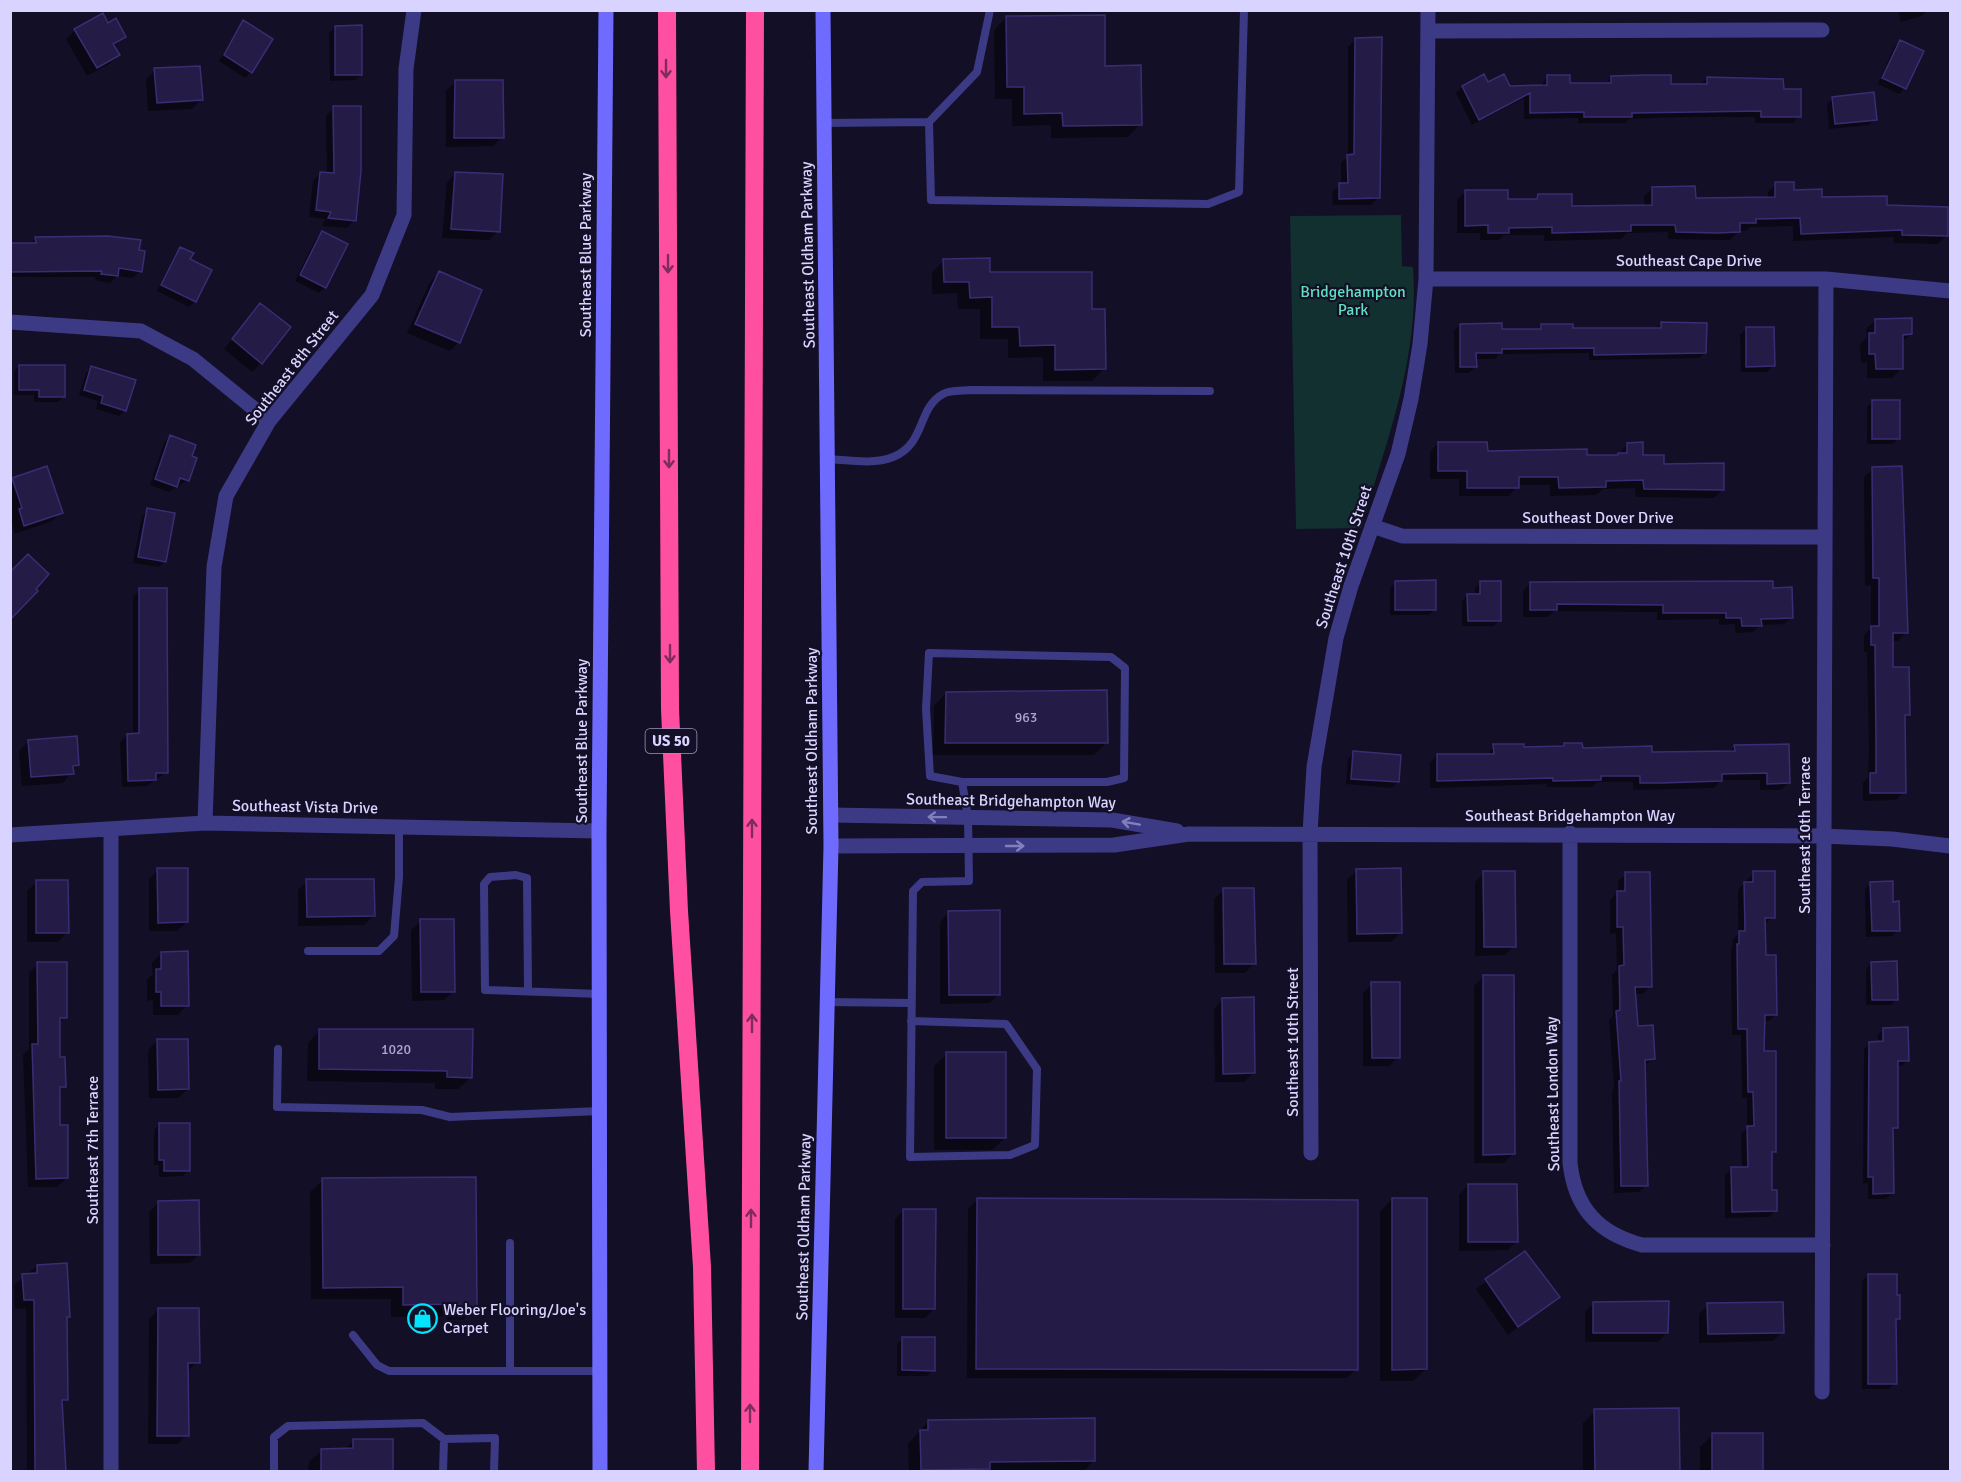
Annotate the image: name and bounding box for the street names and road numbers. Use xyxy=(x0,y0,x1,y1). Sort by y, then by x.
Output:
street label: Southeast Oldham Parkway xyxy=(796,161,820,349)
street label: Southeast Blue Parkway xyxy=(576,172,596,337)
street label: Southeast Cape Drive xyxy=(1616,251,1762,271)
street label: Southeast 8th Street xyxy=(241,306,343,430)
street label: Southeast 10th Street xyxy=(1311,483,1377,631)
street label: Southeast Dover Drive xyxy=(1522,508,1674,528)
street label: Southeast Oldham Parkway xyxy=(802,647,822,834)
street label: Southeast Blue Parkway xyxy=(572,658,592,823)
road number: US 50 xyxy=(646,729,696,753)
street label: Southeast 10th Terrace xyxy=(1795,756,1815,914)
street label: Southeast Bridgehampton Way xyxy=(906,789,1117,813)
street label: Southeast Vista Drive xyxy=(232,796,378,818)
street label: Southeast Bridgehampton Way xyxy=(1465,806,1675,826)
street label: Southeast 10th Street xyxy=(1283,967,1303,1117)
street label: Southeast London Way xyxy=(1542,1016,1564,1172)
street label: Southeast 7th Terrace xyxy=(83,1076,103,1224)
street label: Southeast Oldham Parkway xyxy=(792,1133,816,1321)

